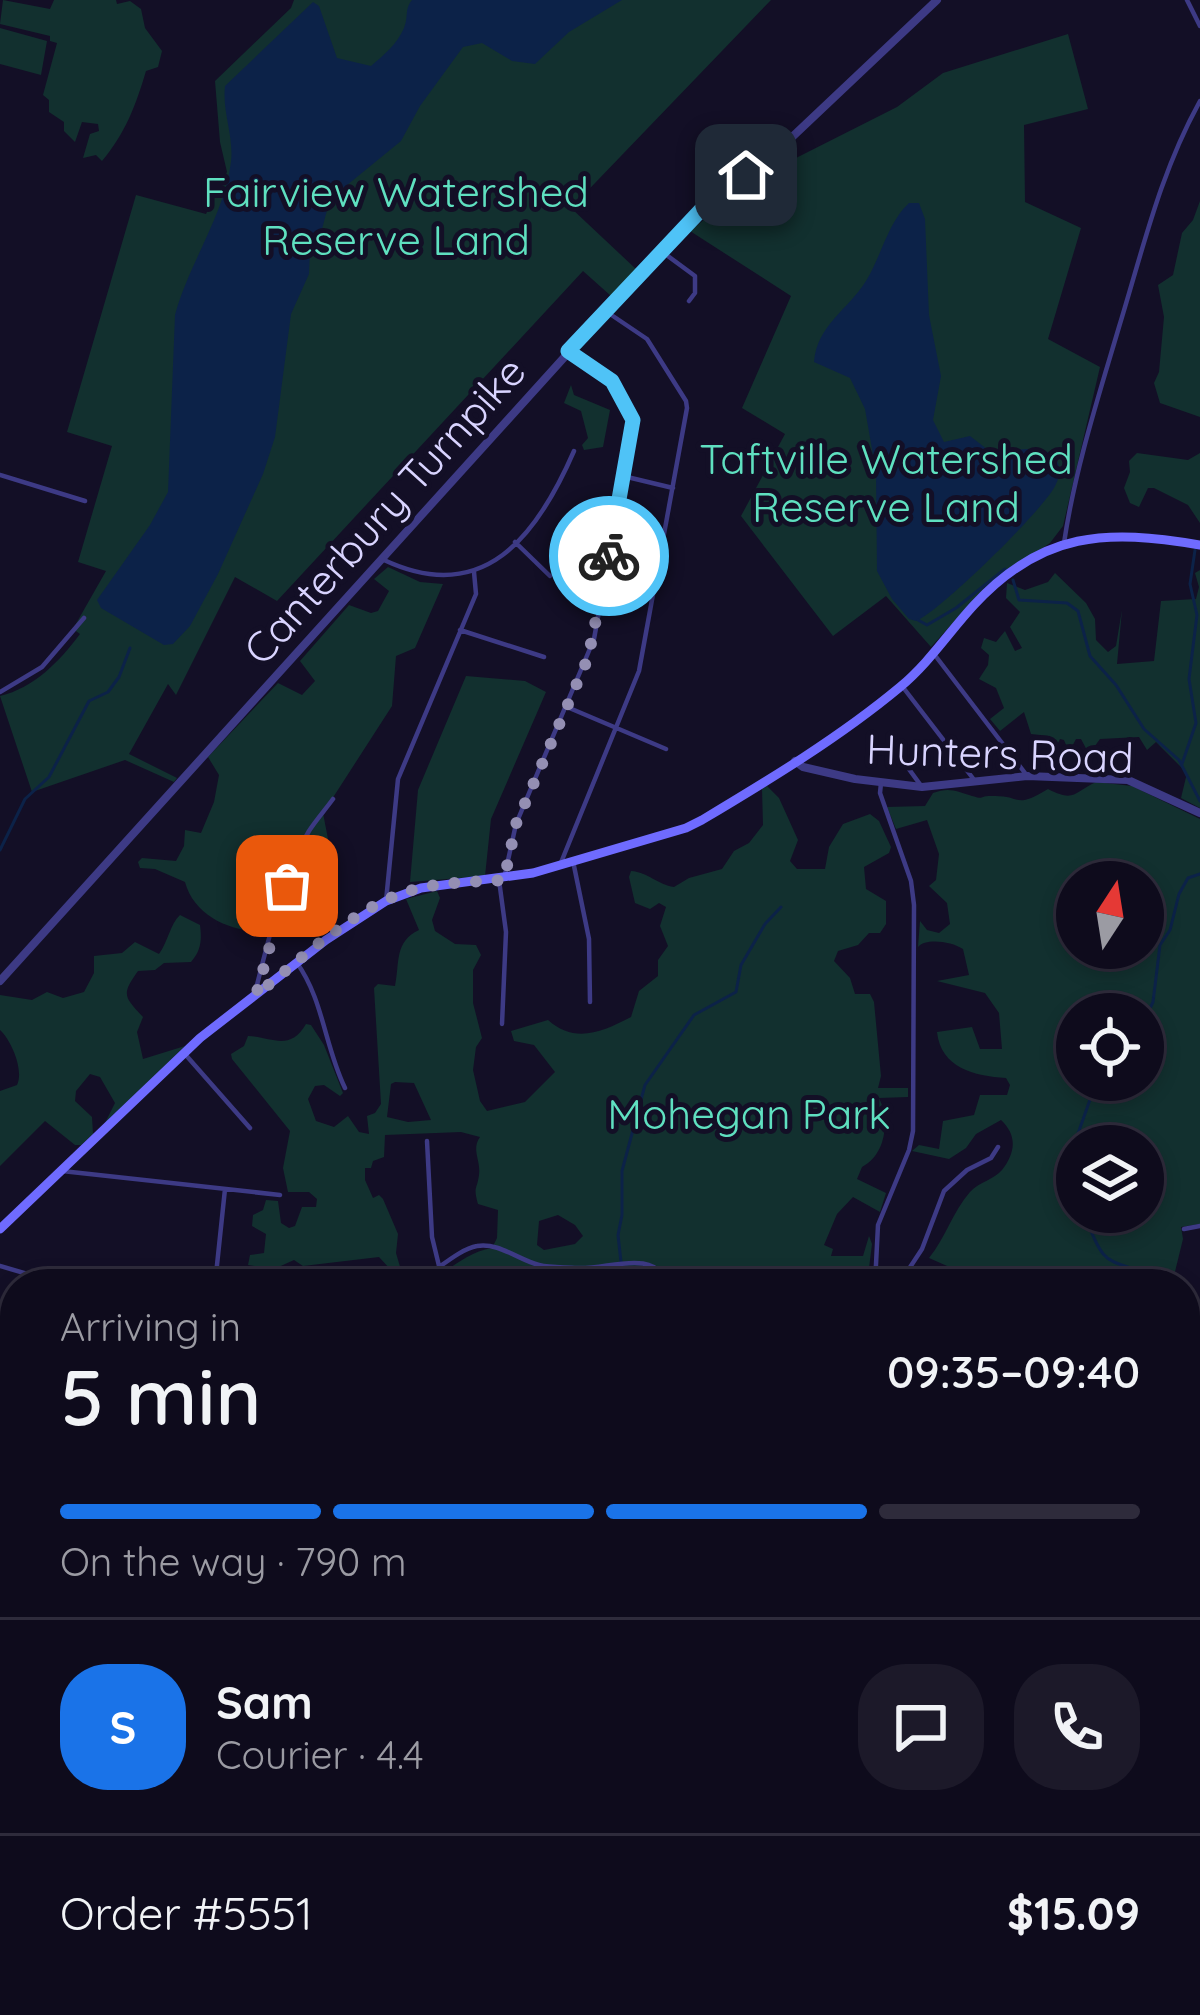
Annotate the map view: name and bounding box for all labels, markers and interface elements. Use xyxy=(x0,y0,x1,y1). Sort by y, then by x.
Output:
pin xyxy=(695,124,797,226)
icon: home xyxy=(713,142,779,208)
park label: Fairview Watershed Reserve Land xyxy=(203,165,589,266)
street label: Canterbury Turnpike xyxy=(232,345,536,675)
park label: Taftville Watershed Reserve Land xyxy=(699,432,1073,533)
courier xyxy=(549,496,669,616)
icon: bike xyxy=(576,523,642,589)
street label: Hunters Road xyxy=(865,722,1135,784)
pin xyxy=(236,835,338,937)
icon: bag xyxy=(254,853,320,919)
north arrow xyxy=(1056,861,1164,969)
map controls xyxy=(1056,861,1164,1233)
button: locate xyxy=(1056,993,1164,1101)
park label: Mohegan Park xyxy=(607,1087,891,1140)
button: layers xyxy=(1056,1125,1164,1233)
text: Arriving in xyxy=(60,1302,241,1351)
text: 09:35–09:40 xyxy=(887,1343,1140,1399)
text: 5 min xyxy=(60,1347,261,1445)
text: On the way · 790 m xyxy=(60,1537,406,1586)
button: chat xyxy=(858,1664,984,1790)
button: phone xyxy=(1014,1664,1140,1790)
text: Sam xyxy=(216,1674,313,1730)
text: S xyxy=(110,1699,136,1755)
text: Courier · 4.4 xyxy=(216,1730,424,1779)
text: Order #5551 xyxy=(60,1885,313,1941)
text: $15.09 xyxy=(1007,1885,1140,1941)

